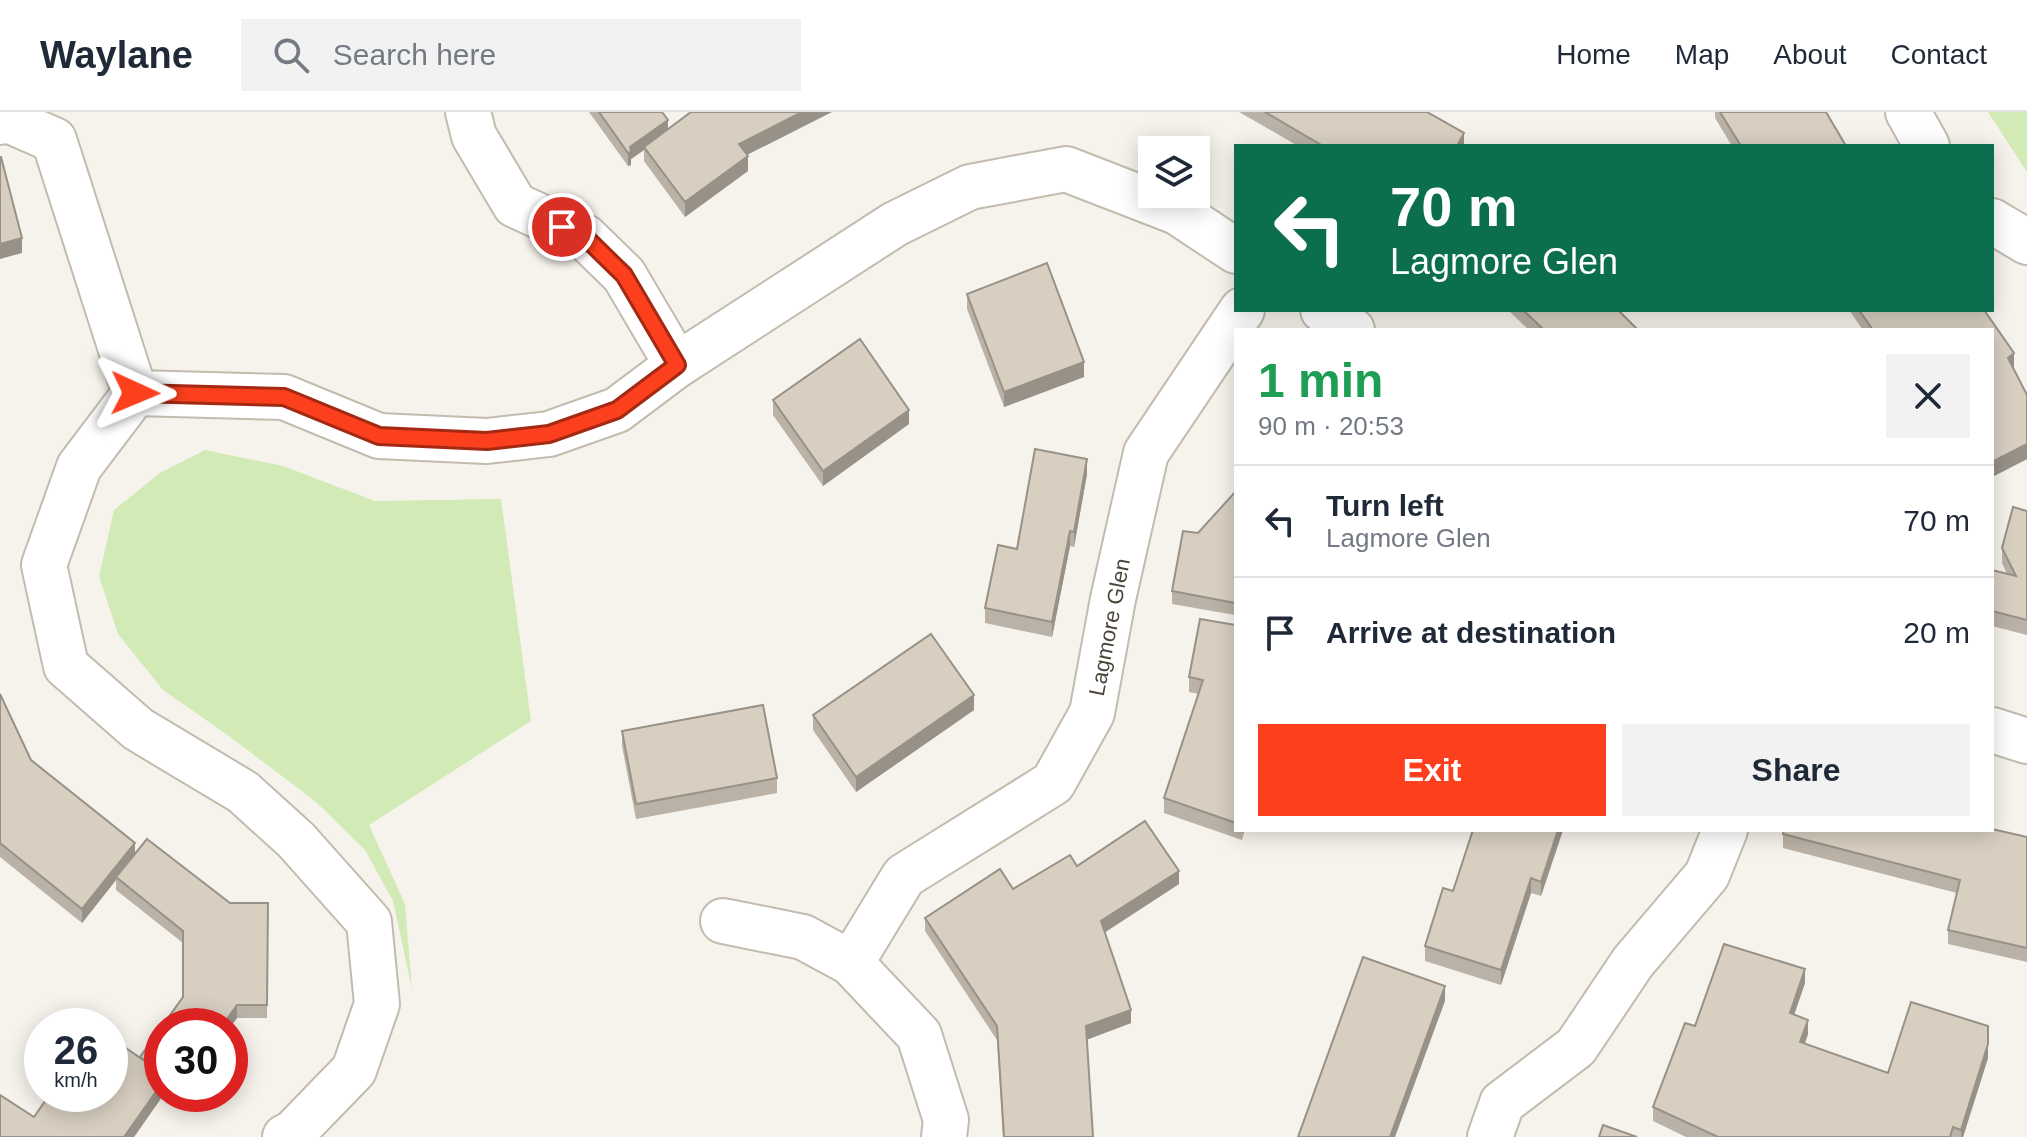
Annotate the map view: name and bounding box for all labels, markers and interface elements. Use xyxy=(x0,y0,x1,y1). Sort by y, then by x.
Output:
search box xyxy=(241,19,801,91)
icon: search xyxy=(269,33,313,77)
text: Waylane xyxy=(40,34,193,76)
text: Search here xyxy=(333,38,496,71)
text: Home xyxy=(1556,39,1631,70)
text: Map xyxy=(1675,39,1729,70)
text: About xyxy=(1773,39,1847,70)
text: Contact xyxy=(1891,39,1987,70)
map controls xyxy=(1138,136,1210,208)
button: layers xyxy=(1138,136,1210,208)
text: 70 m xyxy=(1390,175,1518,238)
icon: left xyxy=(1258,176,1362,280)
pin xyxy=(528,193,596,261)
icon: arrive xyxy=(540,205,584,249)
text: Lagmore Glen xyxy=(1390,241,1618,282)
position arrow xyxy=(93,351,177,435)
text: 1 min xyxy=(1258,354,1383,407)
button: close xyxy=(1886,354,1970,438)
text: 90 m · 20:53 xyxy=(1258,411,1404,441)
text: Turn left xyxy=(1326,489,1444,522)
icon: left xyxy=(1258,499,1302,543)
text: 70 m xyxy=(1903,504,1970,537)
text: Lagmore Glen xyxy=(1326,523,1491,553)
street label: Lagmore Glen xyxy=(1084,556,1135,698)
icon: arrive xyxy=(1258,611,1302,655)
text: Arrive at destination xyxy=(1326,616,1616,649)
text: 20 m xyxy=(1903,616,1970,649)
button: Exit xyxy=(1258,724,1606,816)
button: Share xyxy=(1622,724,1970,816)
speed limit sign: 30 xyxy=(144,1008,248,1112)
text: 26 xyxy=(54,1028,98,1072)
text: km/h xyxy=(54,1069,98,1091)

